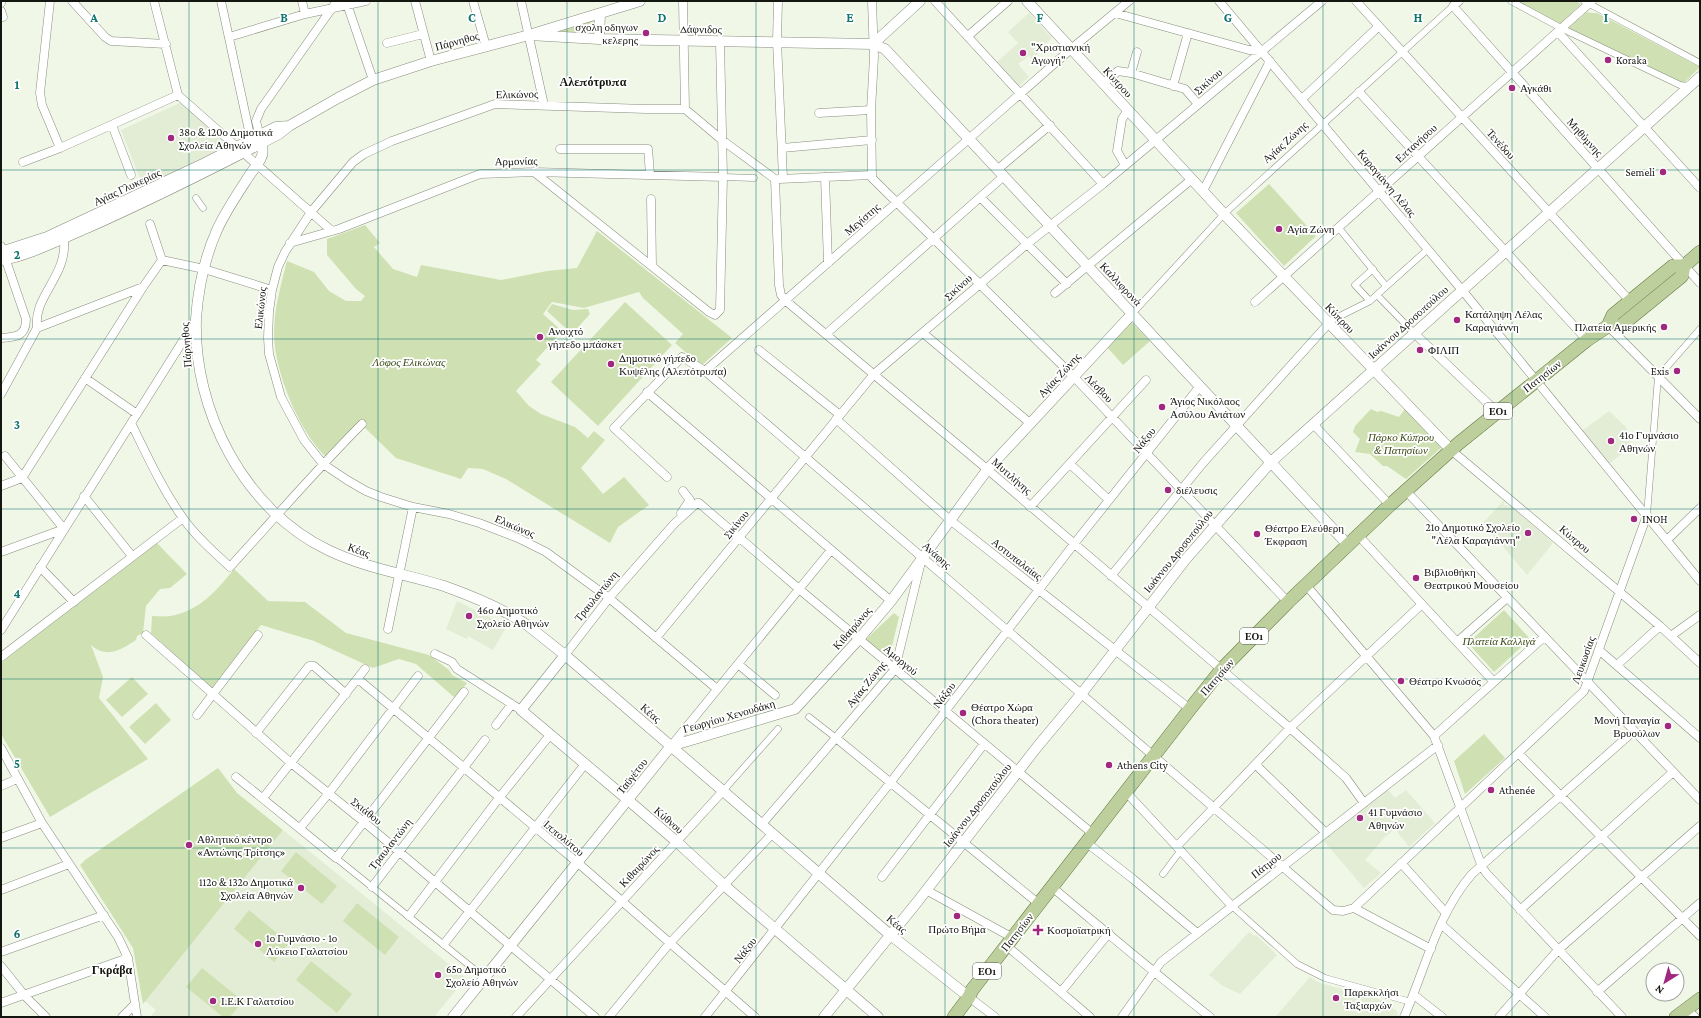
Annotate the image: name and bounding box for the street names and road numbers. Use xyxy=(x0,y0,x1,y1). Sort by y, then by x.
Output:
street label: Δάφνιδος xyxy=(680,23,723,35)
street label: Πάρνηθος xyxy=(434,29,481,53)
street label: Κύπρου xyxy=(1101,64,1135,100)
street label: Σικίνου xyxy=(1192,66,1225,96)
street label: Ελικώνος xyxy=(496,88,539,100)
street label: Μηθύμνης xyxy=(1564,115,1606,160)
street label: Αγίας Ζώνης xyxy=(1260,118,1310,165)
street label: Επτανήσου xyxy=(1393,121,1440,165)
street label: Τενέδου xyxy=(1484,126,1518,162)
street label: Καραγιάννη Λέλας xyxy=(1355,147,1419,219)
street label: Αρμονίας xyxy=(494,155,538,168)
street label: Αγίας Γλυκερίας xyxy=(91,166,163,208)
street label: Μεγίστης xyxy=(842,200,883,238)
street label: Καλλιφρονά xyxy=(1098,260,1144,308)
street label: Σικίνου xyxy=(942,271,975,302)
street label: Ιωάννου Δροσοπούλου xyxy=(1366,283,1451,361)
street label: Ελικώνος xyxy=(252,286,268,330)
street label: Κύπρου xyxy=(1323,301,1357,336)
street label: Πάρνηθος xyxy=(178,321,194,368)
street label: Αγίας Ζώνης xyxy=(1035,350,1083,400)
street label: Πατησίων xyxy=(1521,357,1563,395)
street label: Λέσβου xyxy=(1083,371,1116,405)
road number: ΕΟ1 xyxy=(1484,403,1512,419)
street label: Νάξου xyxy=(1130,424,1159,456)
street label: Μυτιλήνης xyxy=(990,456,1035,497)
street label: Σικίνου xyxy=(721,507,751,540)
street label: Ιωάννου Δροσοπούλου xyxy=(1141,507,1215,595)
street label: Ελικώνος xyxy=(493,512,537,540)
street label: Κύπρου xyxy=(1557,523,1593,556)
street label: Αστυπαλαίας xyxy=(989,536,1045,583)
street label: Ανάφης xyxy=(920,539,954,571)
street label: Κέας xyxy=(346,540,372,560)
street label: Τραυλαντώνη xyxy=(572,568,620,624)
street label: Κιθαιρώνος xyxy=(830,604,874,652)
road number: ΕΟ1 xyxy=(1240,628,1268,644)
street label: Λευκωσίας xyxy=(1569,634,1597,685)
street label: Αμοργού xyxy=(881,642,921,679)
street label: Πατησίων xyxy=(1198,656,1236,698)
street label: Αγίας Ζώνης xyxy=(844,658,889,710)
street label: Νάξου xyxy=(930,679,959,711)
street label: Γεωργίου Χενουδάκη xyxy=(682,697,777,735)
street label: Κέας xyxy=(639,701,664,725)
street label: Ταϋγέτου xyxy=(614,755,650,796)
street label: Ιωάννου Δροσοπούλου xyxy=(941,760,1014,849)
street label: Σκιάθου xyxy=(349,795,385,827)
street label: Κύθνου xyxy=(652,804,686,836)
street label: Τραυλαντώνη xyxy=(366,816,414,872)
street label: Ιππολύτου xyxy=(541,818,587,859)
street label: Κιθαιρώνος xyxy=(617,842,662,889)
street label: Πάτμου xyxy=(1249,849,1285,881)
street label: Πατησίων xyxy=(998,911,1036,953)
street label: Κέας xyxy=(884,912,910,936)
street label: Νάξου xyxy=(731,934,760,966)
road number: ΕΟ1 xyxy=(973,963,1001,979)

